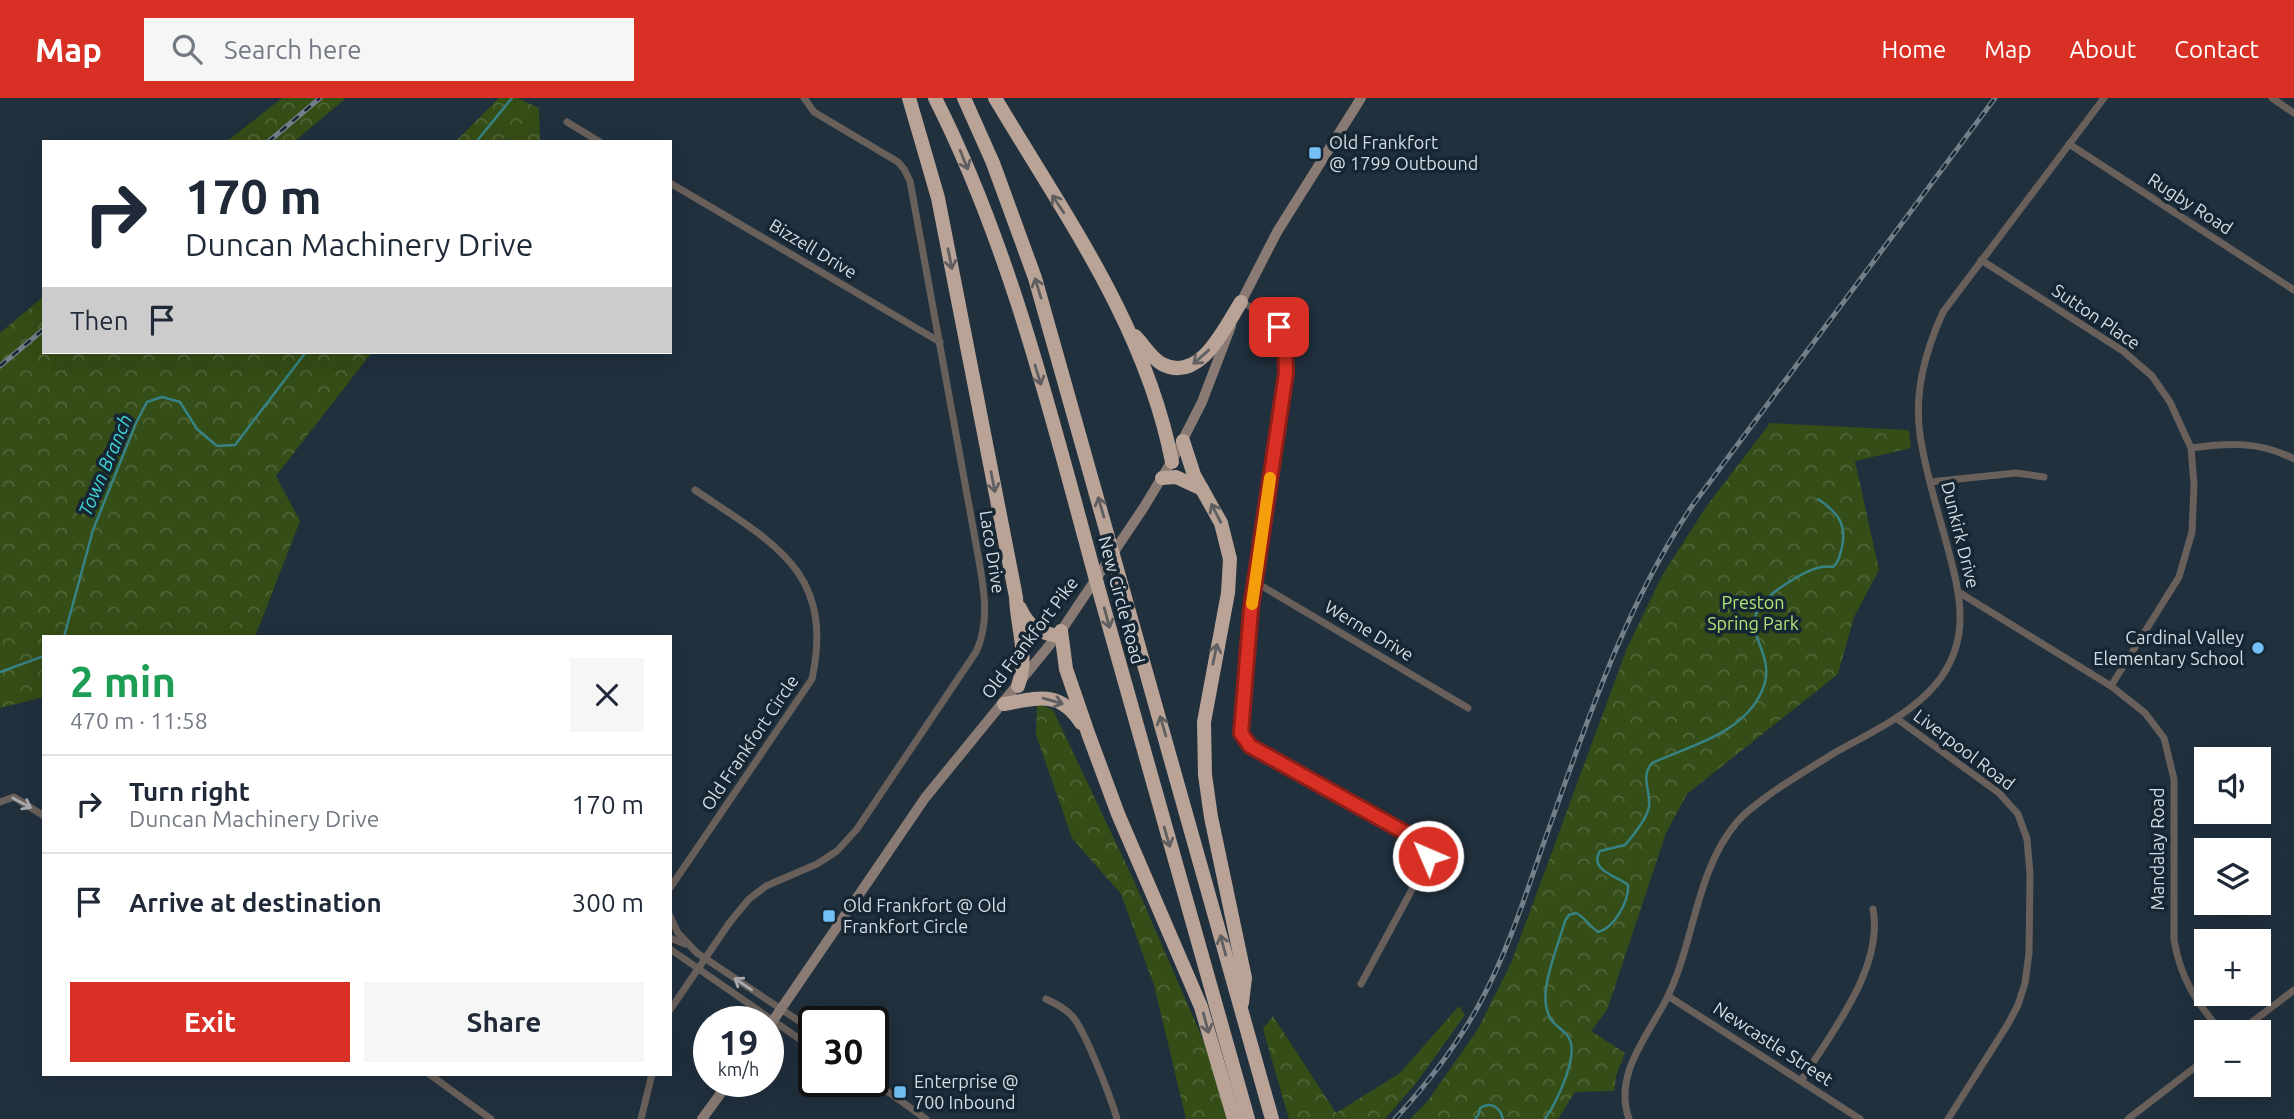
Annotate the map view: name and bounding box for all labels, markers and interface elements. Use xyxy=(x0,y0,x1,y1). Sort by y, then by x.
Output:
search box xyxy=(144,18,634,81)
icon: search xyxy=(168,30,206,68)
text: Map xyxy=(35,31,102,68)
text: Search here xyxy=(224,35,362,64)
text: Home xyxy=(1881,36,1946,63)
text: Map xyxy=(1984,36,2031,63)
text: About xyxy=(2069,36,2136,63)
text: Contact xyxy=(2174,36,2259,63)
place label: Old Frankfort @ 1799 Outbound xyxy=(1329,132,1478,173)
marker: Old Frankfort @ 1799 Outbound xyxy=(1307,145,1323,161)
one-way arrow xyxy=(958,149,971,170)
icon: right xyxy=(70,168,161,259)
text: 170 m xyxy=(185,168,322,223)
street label: Rugby Road xyxy=(2145,168,2237,238)
one-way arrow xyxy=(1051,194,1065,214)
street label: Bizzell Drive xyxy=(766,214,861,282)
text: Duncan Machinery Drive xyxy=(185,226,533,262)
one-way arrow xyxy=(944,247,957,270)
one-way arrow xyxy=(1030,278,1043,300)
street label: Sutton Place xyxy=(2049,279,2144,353)
pin xyxy=(1249,297,1309,357)
icon: arrive xyxy=(143,301,181,339)
text: Then xyxy=(70,306,129,335)
icon: arrive xyxy=(1260,308,1298,346)
one-way arrow xyxy=(1193,348,1211,365)
one-way arrow xyxy=(1033,364,1046,386)
water label: Town Branch xyxy=(74,411,136,519)
one-way arrow xyxy=(987,470,1001,493)
street label: Dunkirk Drive xyxy=(1938,479,1984,590)
one-way arrow xyxy=(1093,496,1106,518)
one-way arrow xyxy=(1209,504,1223,524)
street label: Laco Drive xyxy=(977,509,1009,595)
street label: New Circle Road xyxy=(1095,534,1149,666)
street label: Old Frankfort Pike xyxy=(977,573,1081,702)
park label: Preston Spring Park xyxy=(1707,592,1799,633)
street label: Werne Drive xyxy=(1321,596,1418,664)
one-way arrow xyxy=(1101,606,1114,628)
place label: Cardinal Valley Elementary School xyxy=(2093,627,2244,668)
marker: Cardinal Valley Elementary School xyxy=(2250,640,2266,656)
one-way arrow xyxy=(1209,643,1223,666)
text: 2 min xyxy=(70,658,176,705)
button: close xyxy=(570,658,644,732)
street label: Old Frankfort Circle xyxy=(697,671,802,814)
one-way arrow xyxy=(1041,695,1063,708)
street label: Liverpool Road xyxy=(1910,705,2019,794)
text: 470 m · 11:58 xyxy=(70,708,208,733)
one-way arrow xyxy=(1155,715,1168,737)
map controls xyxy=(2194,747,2271,1097)
button: sound xyxy=(2194,747,2271,824)
text: Turn right xyxy=(129,777,250,806)
icon: right xyxy=(70,785,108,823)
street label: Mandalay Road xyxy=(2147,787,2167,911)
text: 170 m xyxy=(572,790,644,819)
one-way arrow xyxy=(12,797,32,811)
text: Duncan Machinery Drive xyxy=(129,806,379,831)
position arrow xyxy=(1391,819,1465,893)
one-way arrow xyxy=(1161,826,1174,848)
button: layers xyxy=(2194,838,2271,915)
icon: arrive xyxy=(70,883,108,921)
text: Arrive at destination xyxy=(129,888,382,917)
text: 300 m xyxy=(572,888,644,917)
place label: Old Frankfort @ Old Frankfort Circle xyxy=(843,895,1007,936)
marker: Old Frankfort @ Old Frankfort Circle xyxy=(821,908,837,924)
button: + xyxy=(2194,929,2271,1006)
one-way arrow xyxy=(1216,934,1229,957)
one-way arrow xyxy=(734,977,753,991)
button: Exit xyxy=(70,982,350,1062)
button: Share xyxy=(364,982,644,1062)
street label: Newcastle Street xyxy=(1710,997,1837,1089)
speed limit sign: 30 xyxy=(798,1006,889,1097)
one-way arrow xyxy=(1200,1012,1213,1034)
button: − xyxy=(2194,1020,2271,1097)
text: 19 xyxy=(719,1022,758,1062)
text: km/h xyxy=(718,1059,759,1079)
place label: Enterprise @ 700 Inbound xyxy=(914,1071,1019,1112)
marker: Enterprise @ 700 Inbound xyxy=(892,1084,908,1100)

